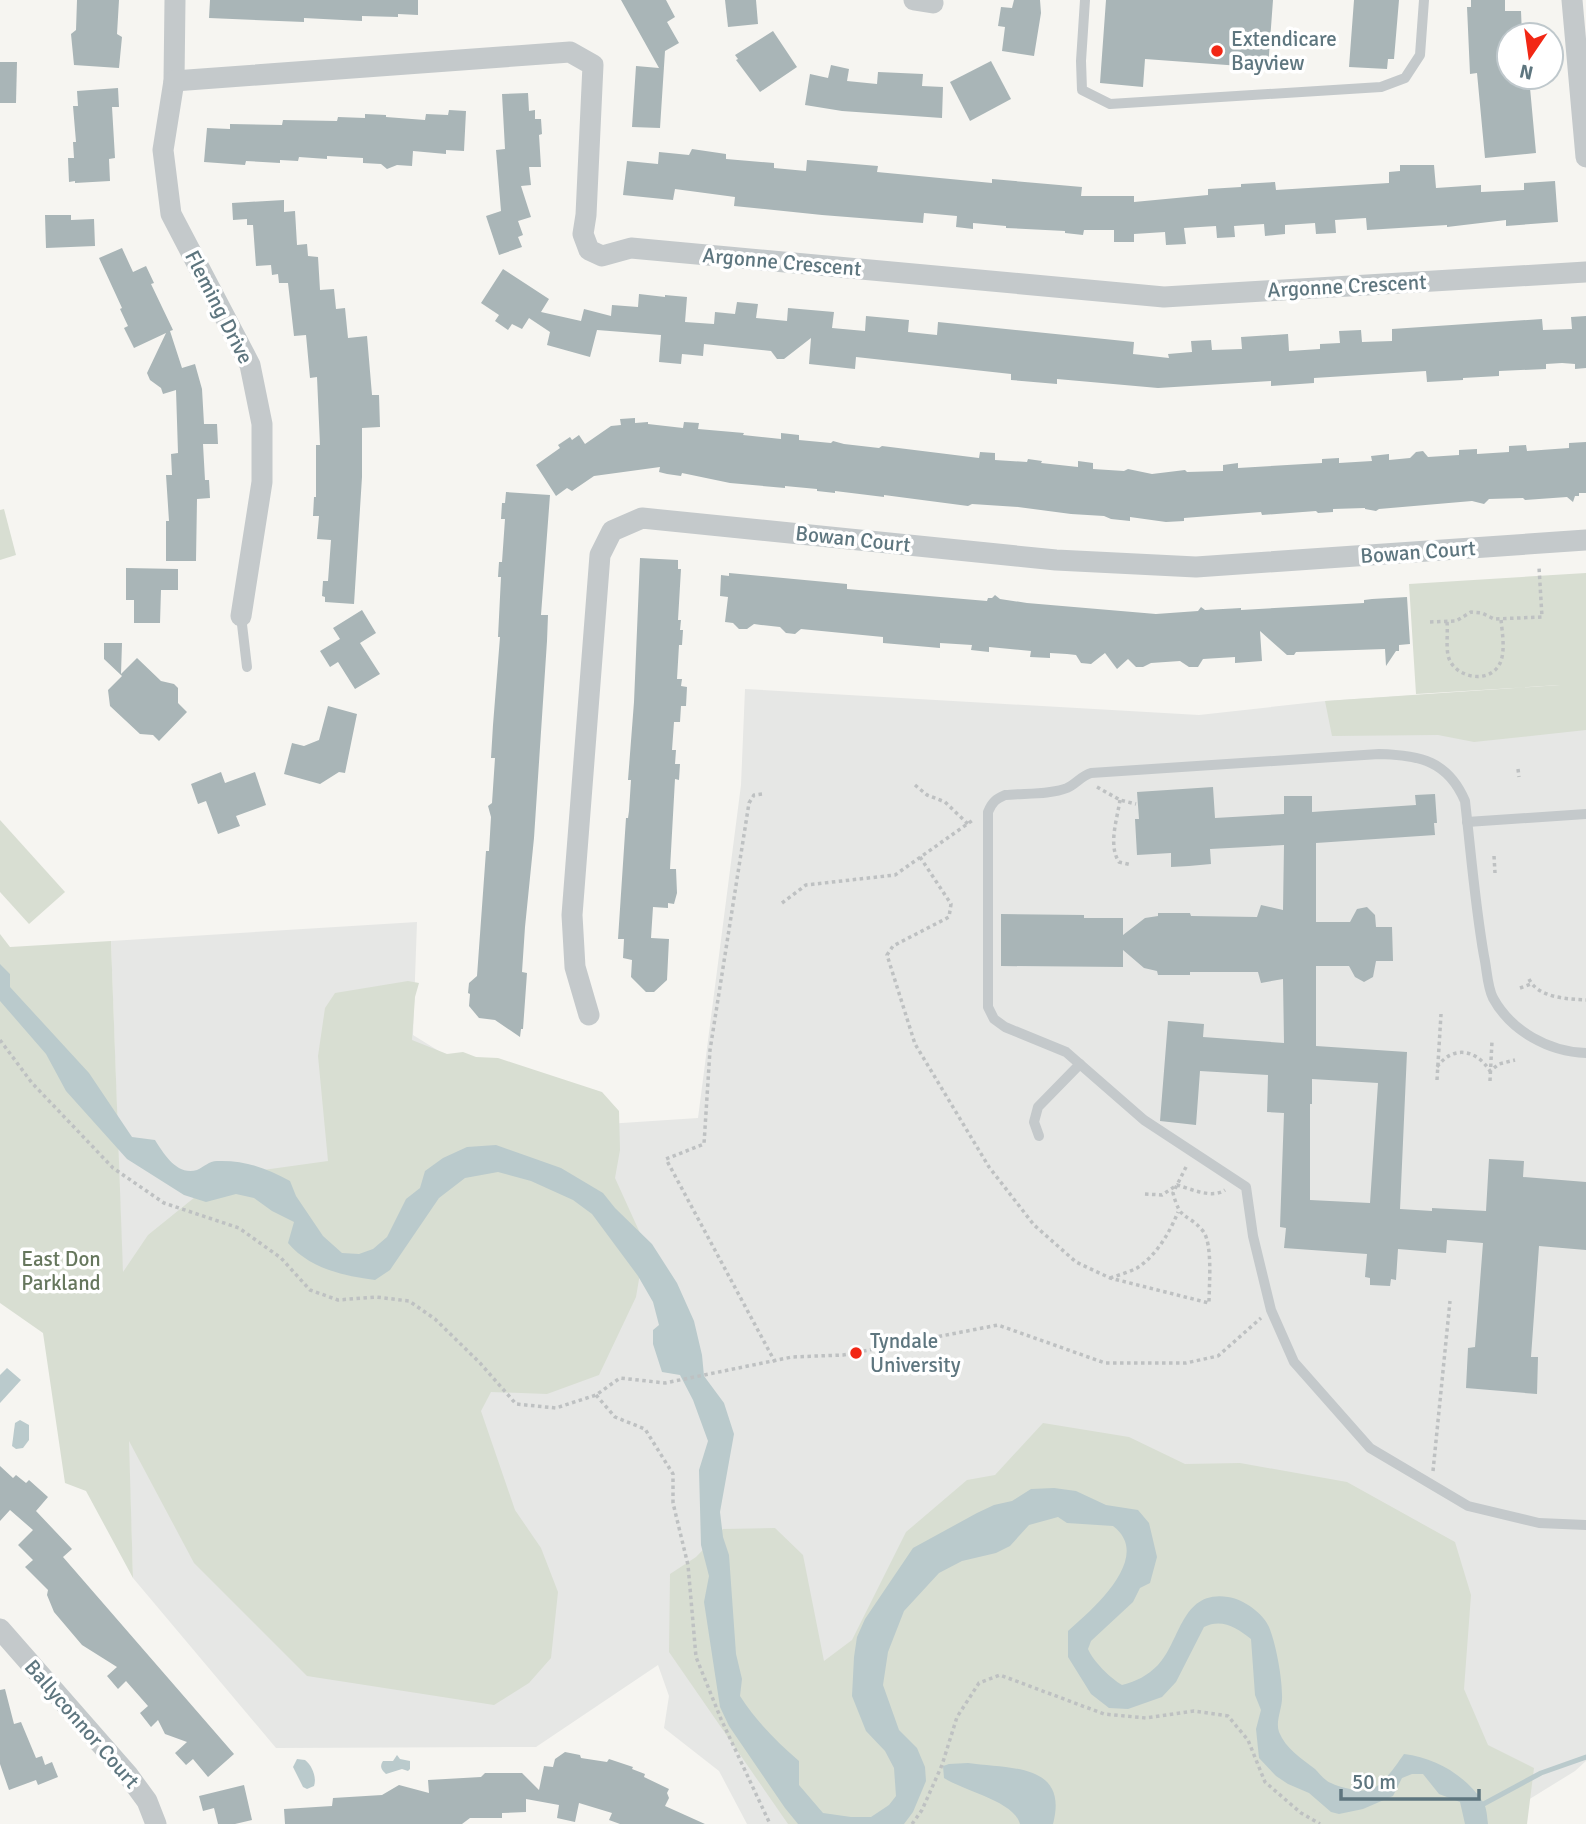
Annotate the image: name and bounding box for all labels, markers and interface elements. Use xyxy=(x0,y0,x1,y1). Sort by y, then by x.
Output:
north arrow xyxy=(1495,21,1565,91)
place label: Extendicare Bayview xyxy=(1231,26,1337,76)
marker: Extendicare Bayview xyxy=(1209,43,1225,59)
text: N xyxy=(1517,58,1536,85)
street label: Argonne Crescent xyxy=(702,242,862,282)
street label: Fleming Drive xyxy=(179,246,259,368)
street label: Argonne Crescent xyxy=(1267,269,1427,303)
street label: Bowan Court xyxy=(794,520,912,558)
street label: Bowan Court xyxy=(1359,535,1477,569)
park label: East Don Parkland xyxy=(21,1246,101,1296)
place label: Tyndale University xyxy=(870,1328,961,1378)
marker: Tyndale University xyxy=(848,1345,864,1361)
street label: Ballyconnor Court xyxy=(19,1654,145,1794)
scale bar xyxy=(1341,1758,1479,1802)
text: 50 m xyxy=(1352,1769,1396,1795)

